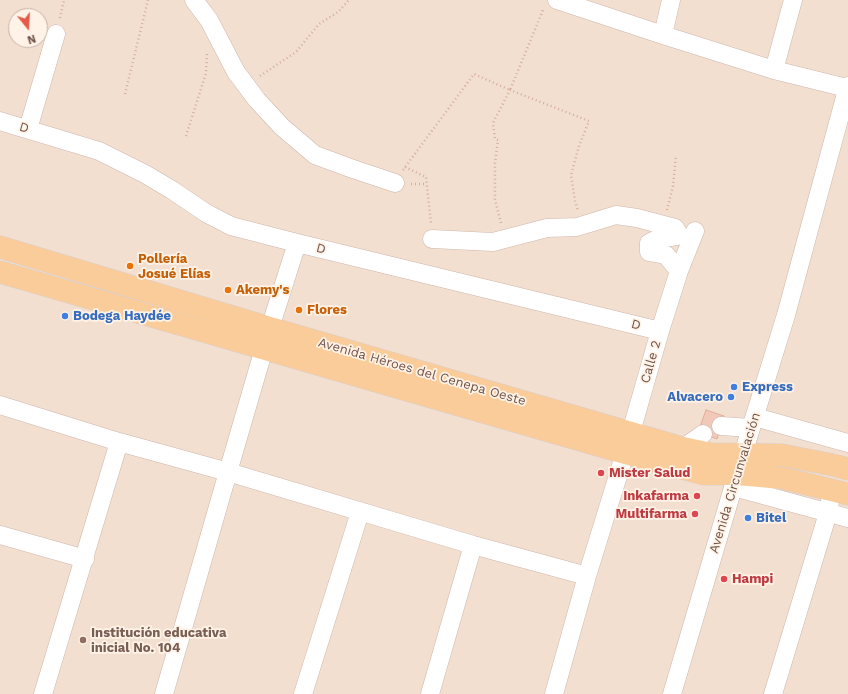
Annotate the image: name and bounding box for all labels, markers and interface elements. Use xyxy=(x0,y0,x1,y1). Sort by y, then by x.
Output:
north arrow xyxy=(8,8,48,48)
text: N xyxy=(26,31,37,46)
street label: D xyxy=(17,119,31,137)
street label: D xyxy=(315,240,327,258)
place label: Pollería Josué Elías xyxy=(138,251,211,282)
marker: Pollería Josué Elías xyxy=(125,261,135,271)
place label: Akemy's xyxy=(236,282,289,298)
marker: Akemy's xyxy=(223,285,233,295)
place label: Flores xyxy=(307,302,347,318)
marker: Flores xyxy=(294,305,304,315)
place label: Bodega Haydée xyxy=(73,308,171,324)
marker: Bodega Haydée xyxy=(60,311,70,321)
street label: D xyxy=(630,316,642,334)
street label: Avenida Héroes del Cenepa Oeste xyxy=(316,335,528,409)
street label: Calle 2 xyxy=(637,339,665,385)
place label: Express xyxy=(742,379,793,395)
marker: Express xyxy=(729,382,739,392)
place label: Alvacero xyxy=(667,389,723,405)
marker: Alvacero xyxy=(726,392,736,402)
street label: Avenida Circunvalación xyxy=(706,411,764,555)
place label: Mister Salud xyxy=(609,465,690,481)
marker: Mister Salud xyxy=(596,468,606,478)
place label: Inkafarma xyxy=(623,488,689,504)
marker: Inkafarma xyxy=(692,491,702,501)
place label: Multifarma xyxy=(616,506,687,522)
marker: Multifarma xyxy=(690,509,700,519)
place label: Bitel xyxy=(756,510,786,526)
marker: Bitel xyxy=(743,513,753,523)
place label: Hampi xyxy=(732,571,773,587)
marker: Hampi xyxy=(719,574,729,584)
place label: Institución educativa inicial No. 104 xyxy=(91,625,227,656)
marker: Institución educativa inicial No. 104 xyxy=(78,635,88,645)

